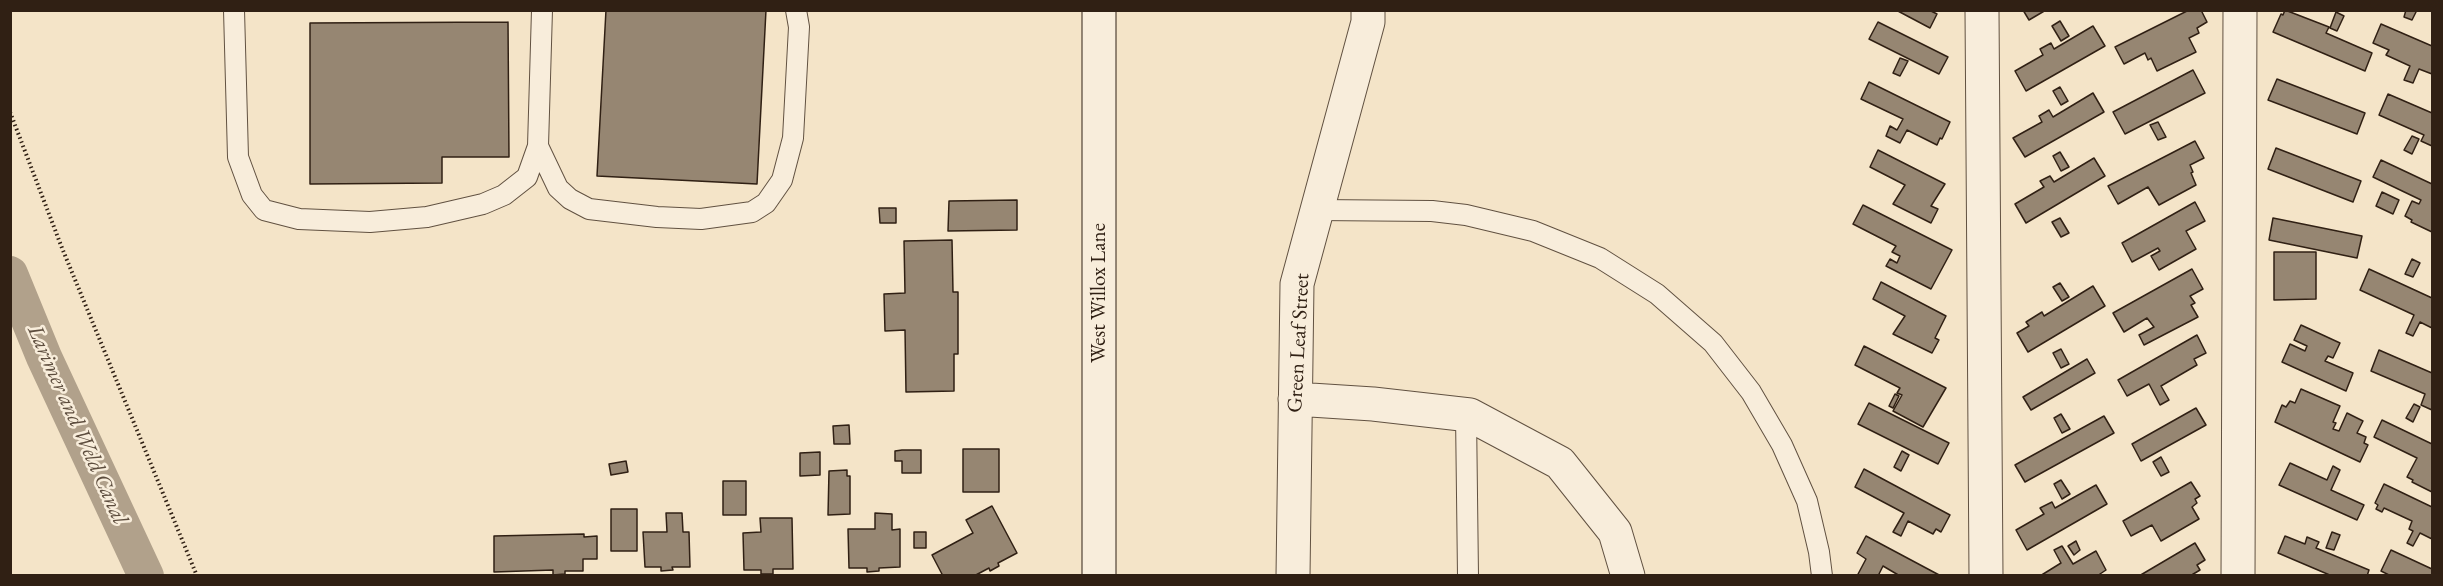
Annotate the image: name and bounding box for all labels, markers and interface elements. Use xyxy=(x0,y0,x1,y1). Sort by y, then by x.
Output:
street label: West Willox Lane xyxy=(1086,223,1112,363)
street label: Green Leaf Street xyxy=(1283,273,1315,413)
water label: Larimer and Weld Canal xyxy=(21,321,133,529)

